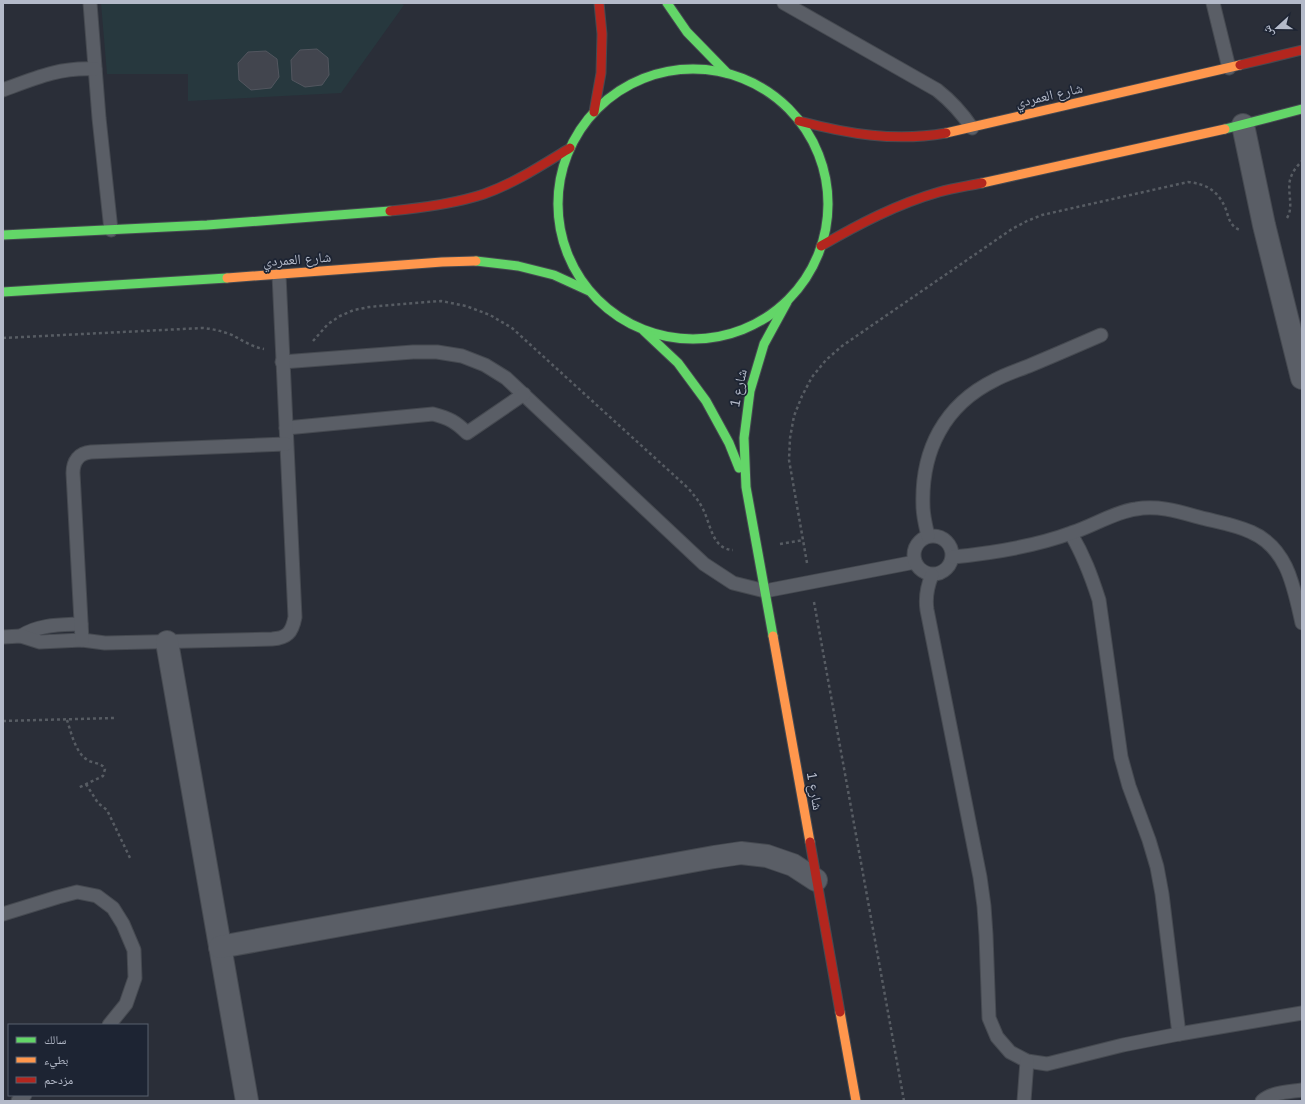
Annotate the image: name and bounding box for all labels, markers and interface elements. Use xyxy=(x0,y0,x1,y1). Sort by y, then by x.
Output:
north arrow xyxy=(1257,8,1297,48)
text: ش xyxy=(1260,23,1277,39)
street label: شارع العمردي xyxy=(1014,80,1085,114)
street label: شارع العمردي xyxy=(262,249,332,273)
street label: شارع 1 xyxy=(726,368,752,409)
street label: شارع 1 xyxy=(802,771,826,812)
legend xyxy=(8,1024,148,1096)
text: سالك xyxy=(44,1033,66,1047)
text: بطيء xyxy=(44,1053,68,1070)
text: مزدحم xyxy=(44,1073,73,1088)

